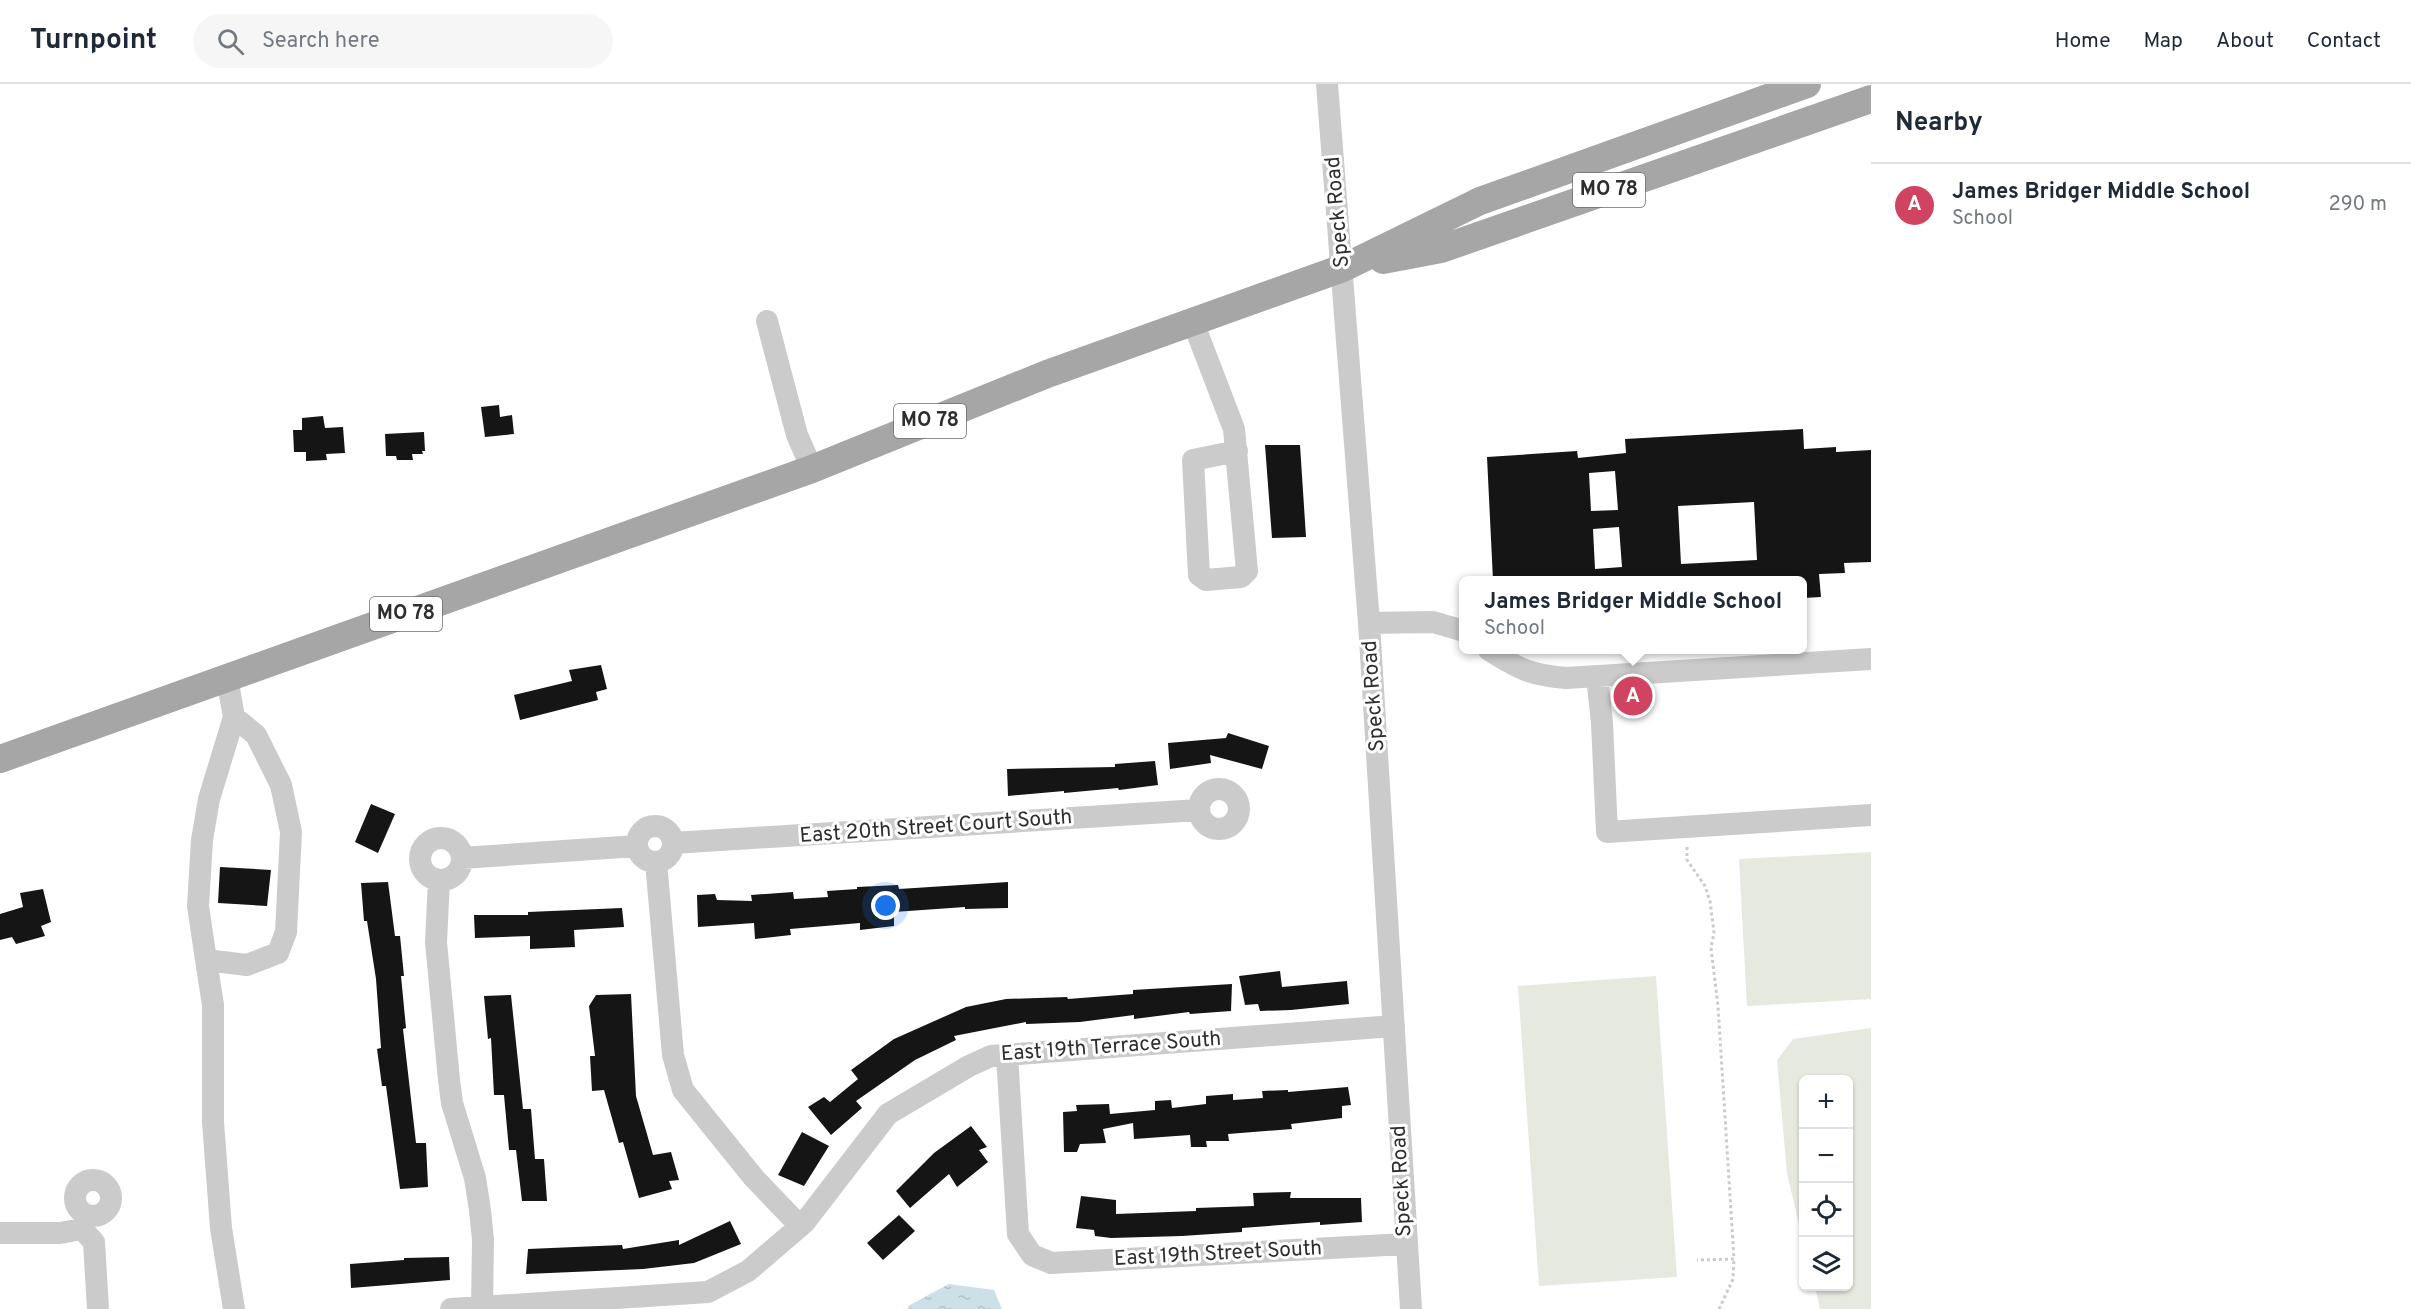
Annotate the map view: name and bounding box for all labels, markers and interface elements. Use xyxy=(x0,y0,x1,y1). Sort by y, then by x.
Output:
search box xyxy=(193,14,613,68)
text: Turnpoint xyxy=(30,23,157,59)
icon: search xyxy=(214,25,247,58)
text: Search here xyxy=(262,28,379,55)
text: Home xyxy=(2055,28,2111,55)
text: Map xyxy=(2144,28,2183,55)
text: About xyxy=(2216,28,2274,55)
text: Contact xyxy=(2307,28,2381,55)
text: Nearby xyxy=(1895,107,1983,140)
street label: Speck Road xyxy=(1320,155,1356,269)
road number: MO 78 xyxy=(1573,173,1645,207)
text: James Bridger Middle School xyxy=(1952,179,2250,206)
text: A xyxy=(1907,192,1922,218)
text: 290 m xyxy=(2329,192,2387,218)
text: School xyxy=(1952,206,2013,232)
road number: MO 78 xyxy=(894,404,966,438)
popup xyxy=(1459,576,1807,654)
text: James Bridger Middle School xyxy=(1484,589,1782,616)
road number: MO 78 xyxy=(370,597,442,631)
text: School xyxy=(1484,616,1545,642)
street label: Speck Road xyxy=(1357,639,1391,753)
pin: A xyxy=(1614,674,1652,718)
street label: East 20th Street Court South xyxy=(799,804,1073,850)
your location xyxy=(871,891,900,920)
street label: East 19th Terrace South xyxy=(1000,1026,1222,1068)
map controls xyxy=(1799,1075,1853,1291)
button: + xyxy=(1799,1075,1853,1129)
street label: Speck Road xyxy=(1386,1125,1418,1237)
button: − xyxy=(1799,1129,1853,1183)
button: locate xyxy=(1799,1183,1853,1237)
street label: East 19th Street South xyxy=(1113,1235,1323,1273)
button: layers xyxy=(1799,1237,1853,1291)

